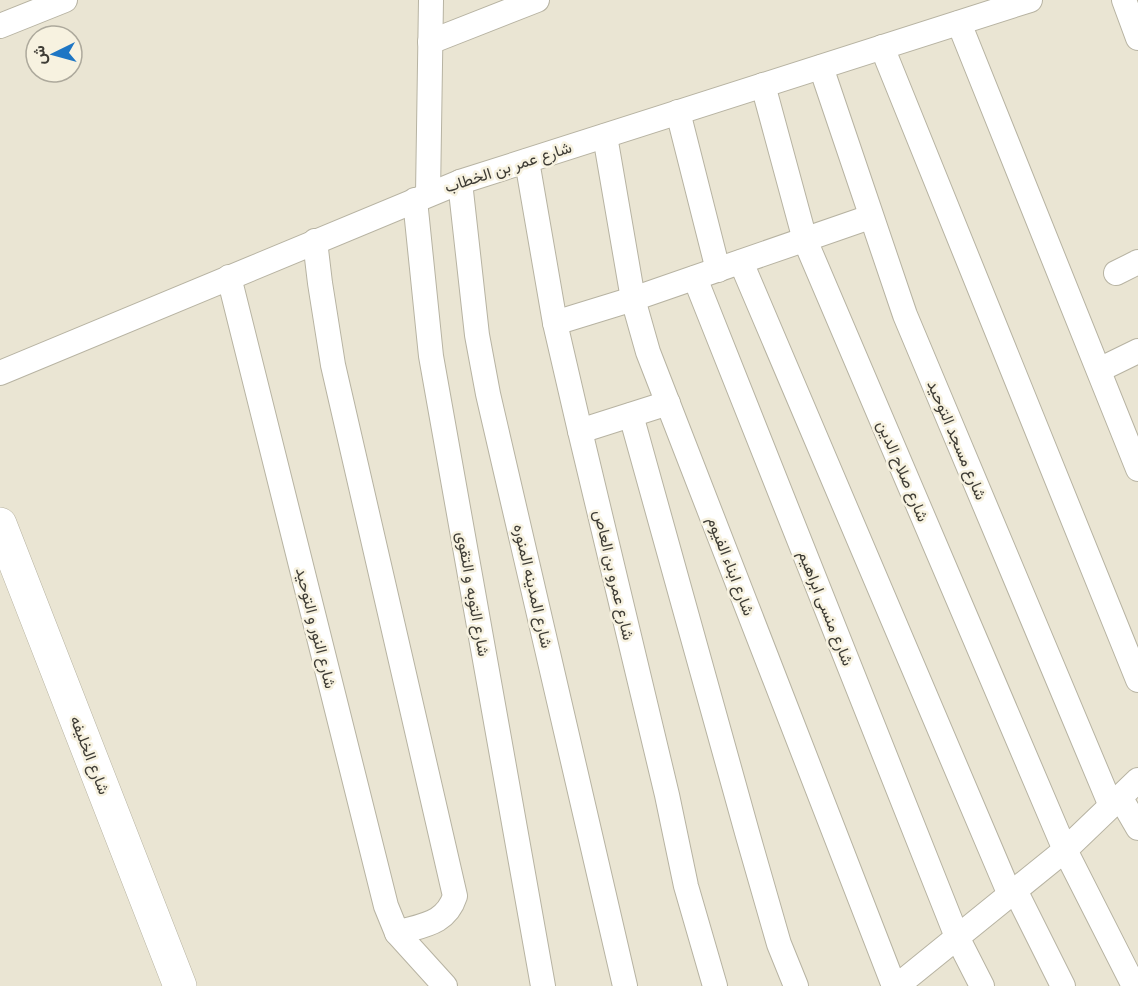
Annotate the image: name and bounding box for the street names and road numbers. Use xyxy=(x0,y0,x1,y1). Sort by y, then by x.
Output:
street label: شارع عمر بن الخطاب xyxy=(442,137,575,198)
street label: شارع مسجد التوحيد xyxy=(921,377,991,503)
street label: شارع صلاح الدين xyxy=(871,418,933,525)
street label: شارع عمرو بن العاص xyxy=(588,508,638,642)
street label: شارع ابناء الفيوم xyxy=(702,514,759,619)
street label: شارع المدينه المنوره xyxy=(508,522,557,650)
street label: شارع التوبه و التقوى xyxy=(451,530,493,658)
street label: شارع منسى ابراهيم xyxy=(792,548,858,669)
street label: شارع النور و التوحيد xyxy=(290,566,340,691)
street label: شارع الخليفه xyxy=(64,713,114,798)

